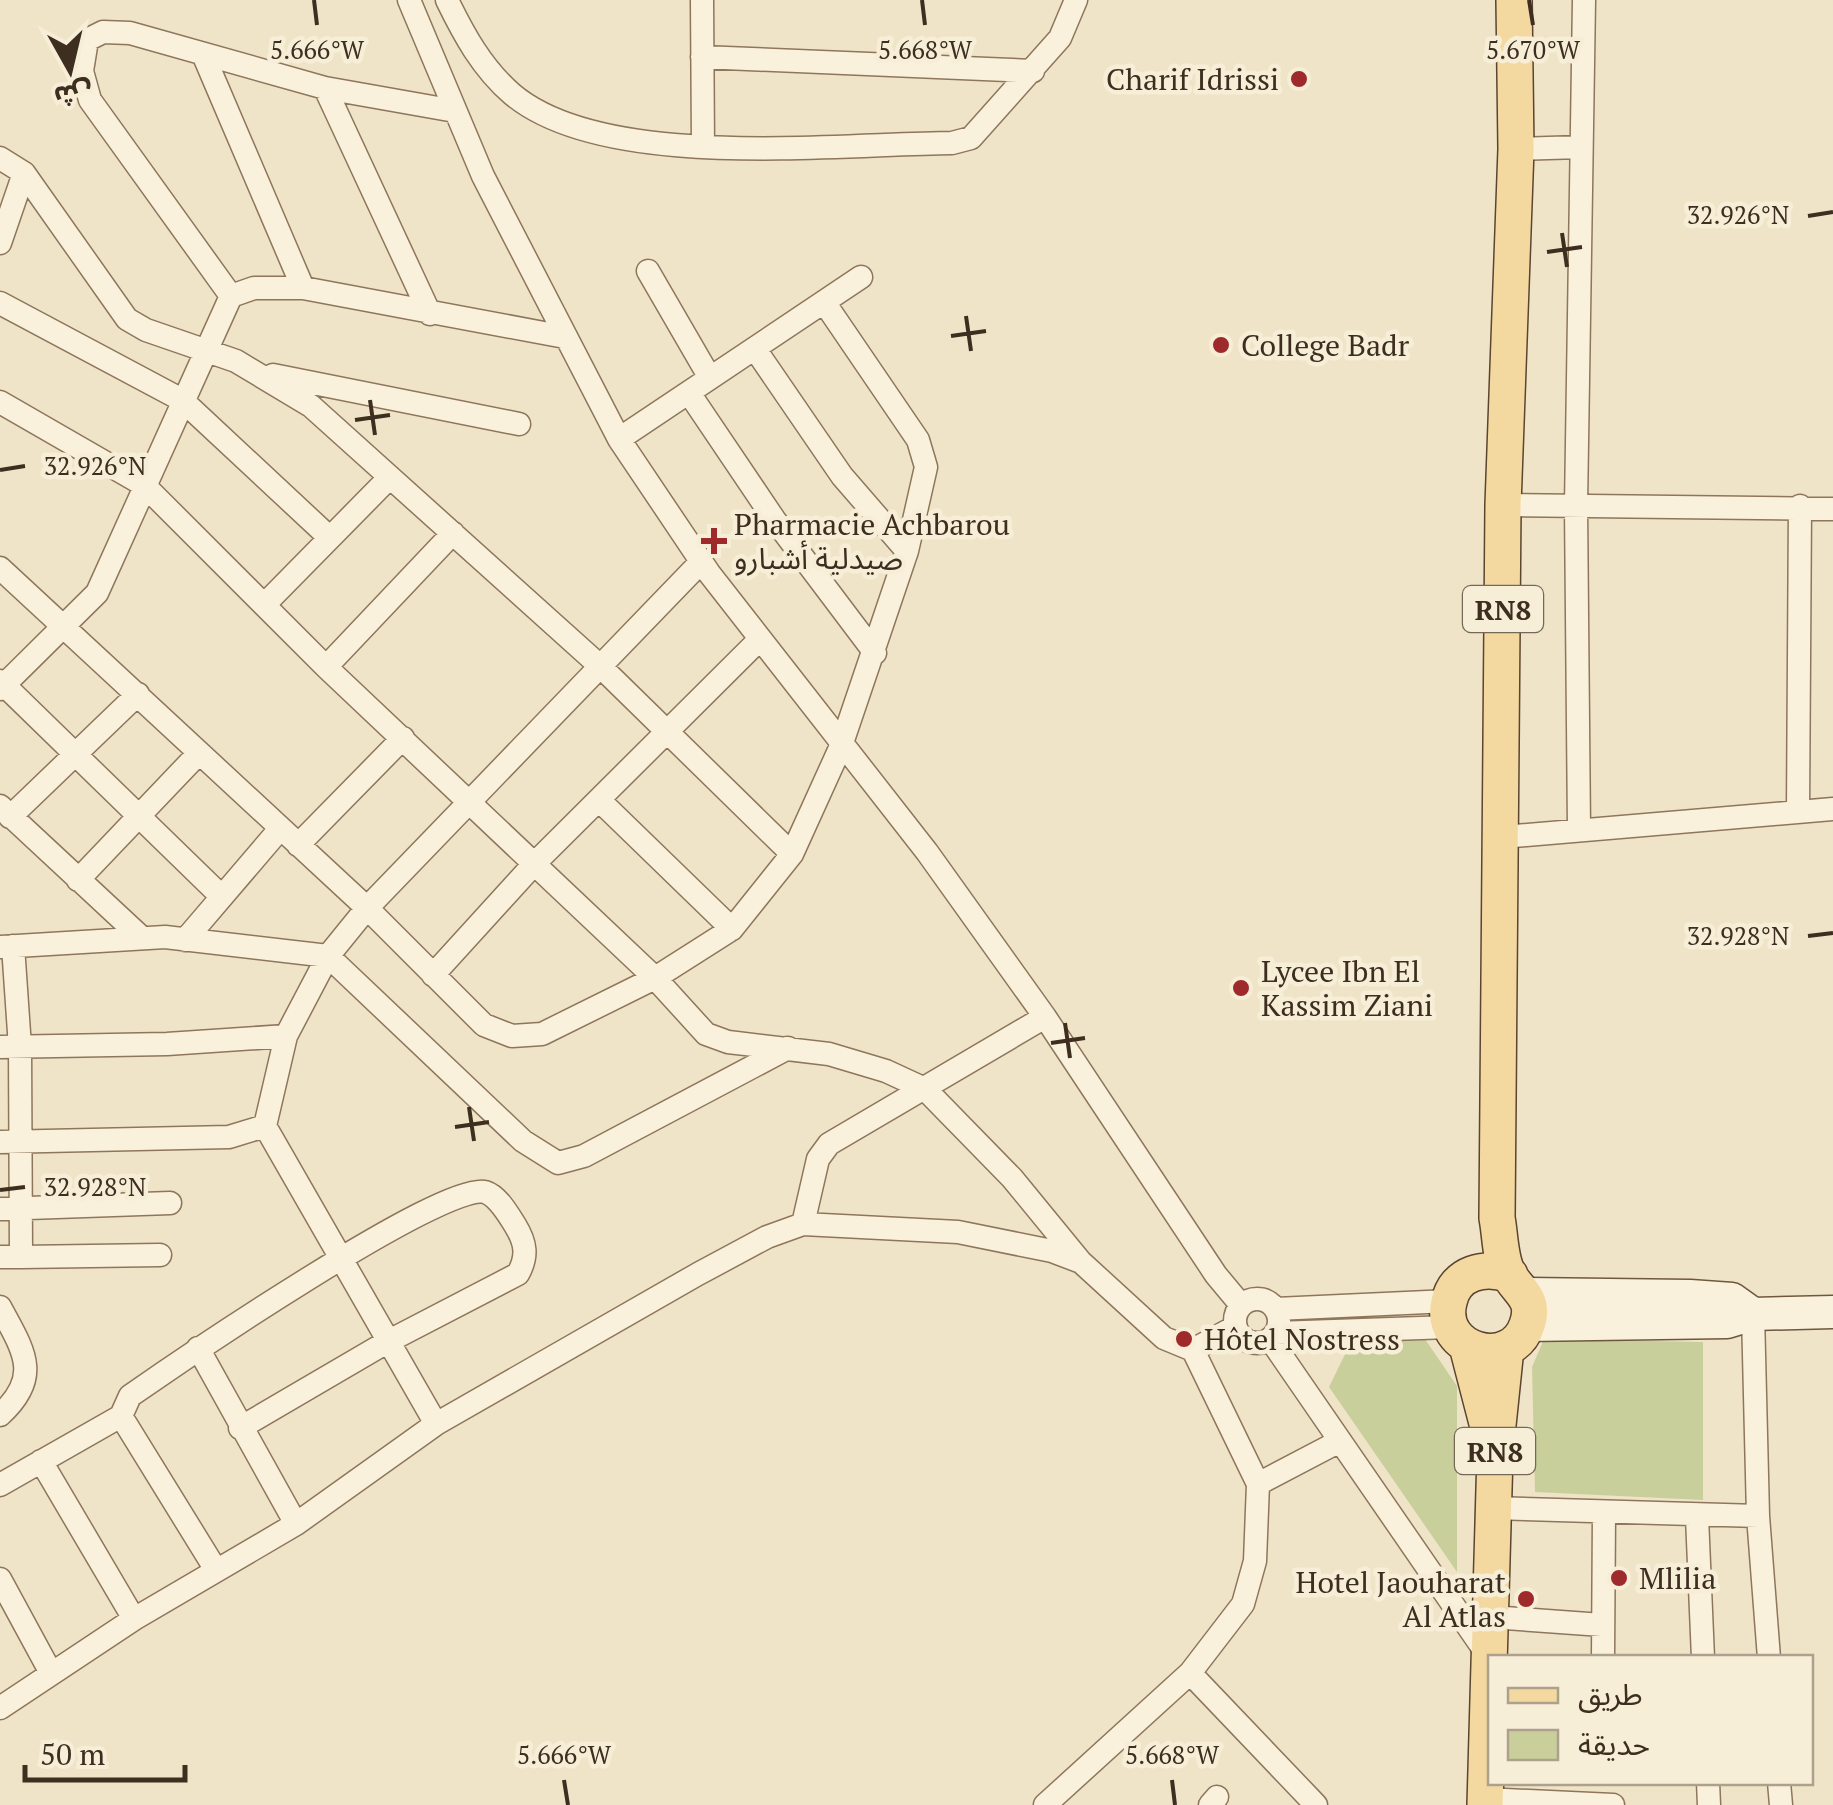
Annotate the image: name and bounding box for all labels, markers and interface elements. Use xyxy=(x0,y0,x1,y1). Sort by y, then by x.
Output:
north arrow xyxy=(20,20,120,120)
text: 5.666°W xyxy=(270,33,365,66)
text: 5.668°W xyxy=(878,33,973,66)
text: 5.670°W xyxy=(1486,33,1581,66)
place label: Charif Idrissi xyxy=(1106,59,1279,99)
marker: Charif Idrissi xyxy=(1288,68,1310,90)
text: ش xyxy=(52,74,95,116)
text: 32.926°N xyxy=(1687,198,1789,231)
place label: College Badr xyxy=(1241,325,1410,365)
marker: College Badr xyxy=(1210,334,1232,356)
text: 32.926°N xyxy=(44,449,146,482)
place label: Pharmacie Achbarou صيدلية أشبارو xyxy=(734,504,1010,578)
marker: Pharmacie Achbarou صيدلية أشبارو xyxy=(703,530,725,552)
road number: RN8 xyxy=(1463,586,1543,632)
text: 32.928°N xyxy=(1687,919,1789,952)
place label: Lycee Ibn El Kassim Ziani xyxy=(1261,951,1433,1025)
marker: Lycee Ibn El Kassim Ziani xyxy=(1230,977,1252,999)
text: 32.928°N xyxy=(44,1170,146,1203)
place label: Hôtel Nostress xyxy=(1204,1319,1400,1359)
marker: Hôtel Nostress xyxy=(1173,1328,1195,1350)
road number: RN8 xyxy=(1455,1428,1535,1474)
place label: Mlilia xyxy=(1639,1558,1716,1598)
place label: Hotel Jaouharat Al Atlas xyxy=(1296,1562,1506,1636)
marker: Mlilia xyxy=(1608,1567,1630,1589)
marker: Hotel Jaouharat Al Atlas xyxy=(1515,1588,1537,1610)
legend xyxy=(1488,1655,1813,1785)
text: طريق xyxy=(1578,1674,1643,1714)
scale bar xyxy=(25,1720,185,1782)
text: حديقة xyxy=(1578,1724,1650,1764)
text: 50 m xyxy=(40,1734,105,1774)
text: 5.666°W xyxy=(517,1738,612,1771)
text: 5.668°W xyxy=(1125,1738,1220,1771)

